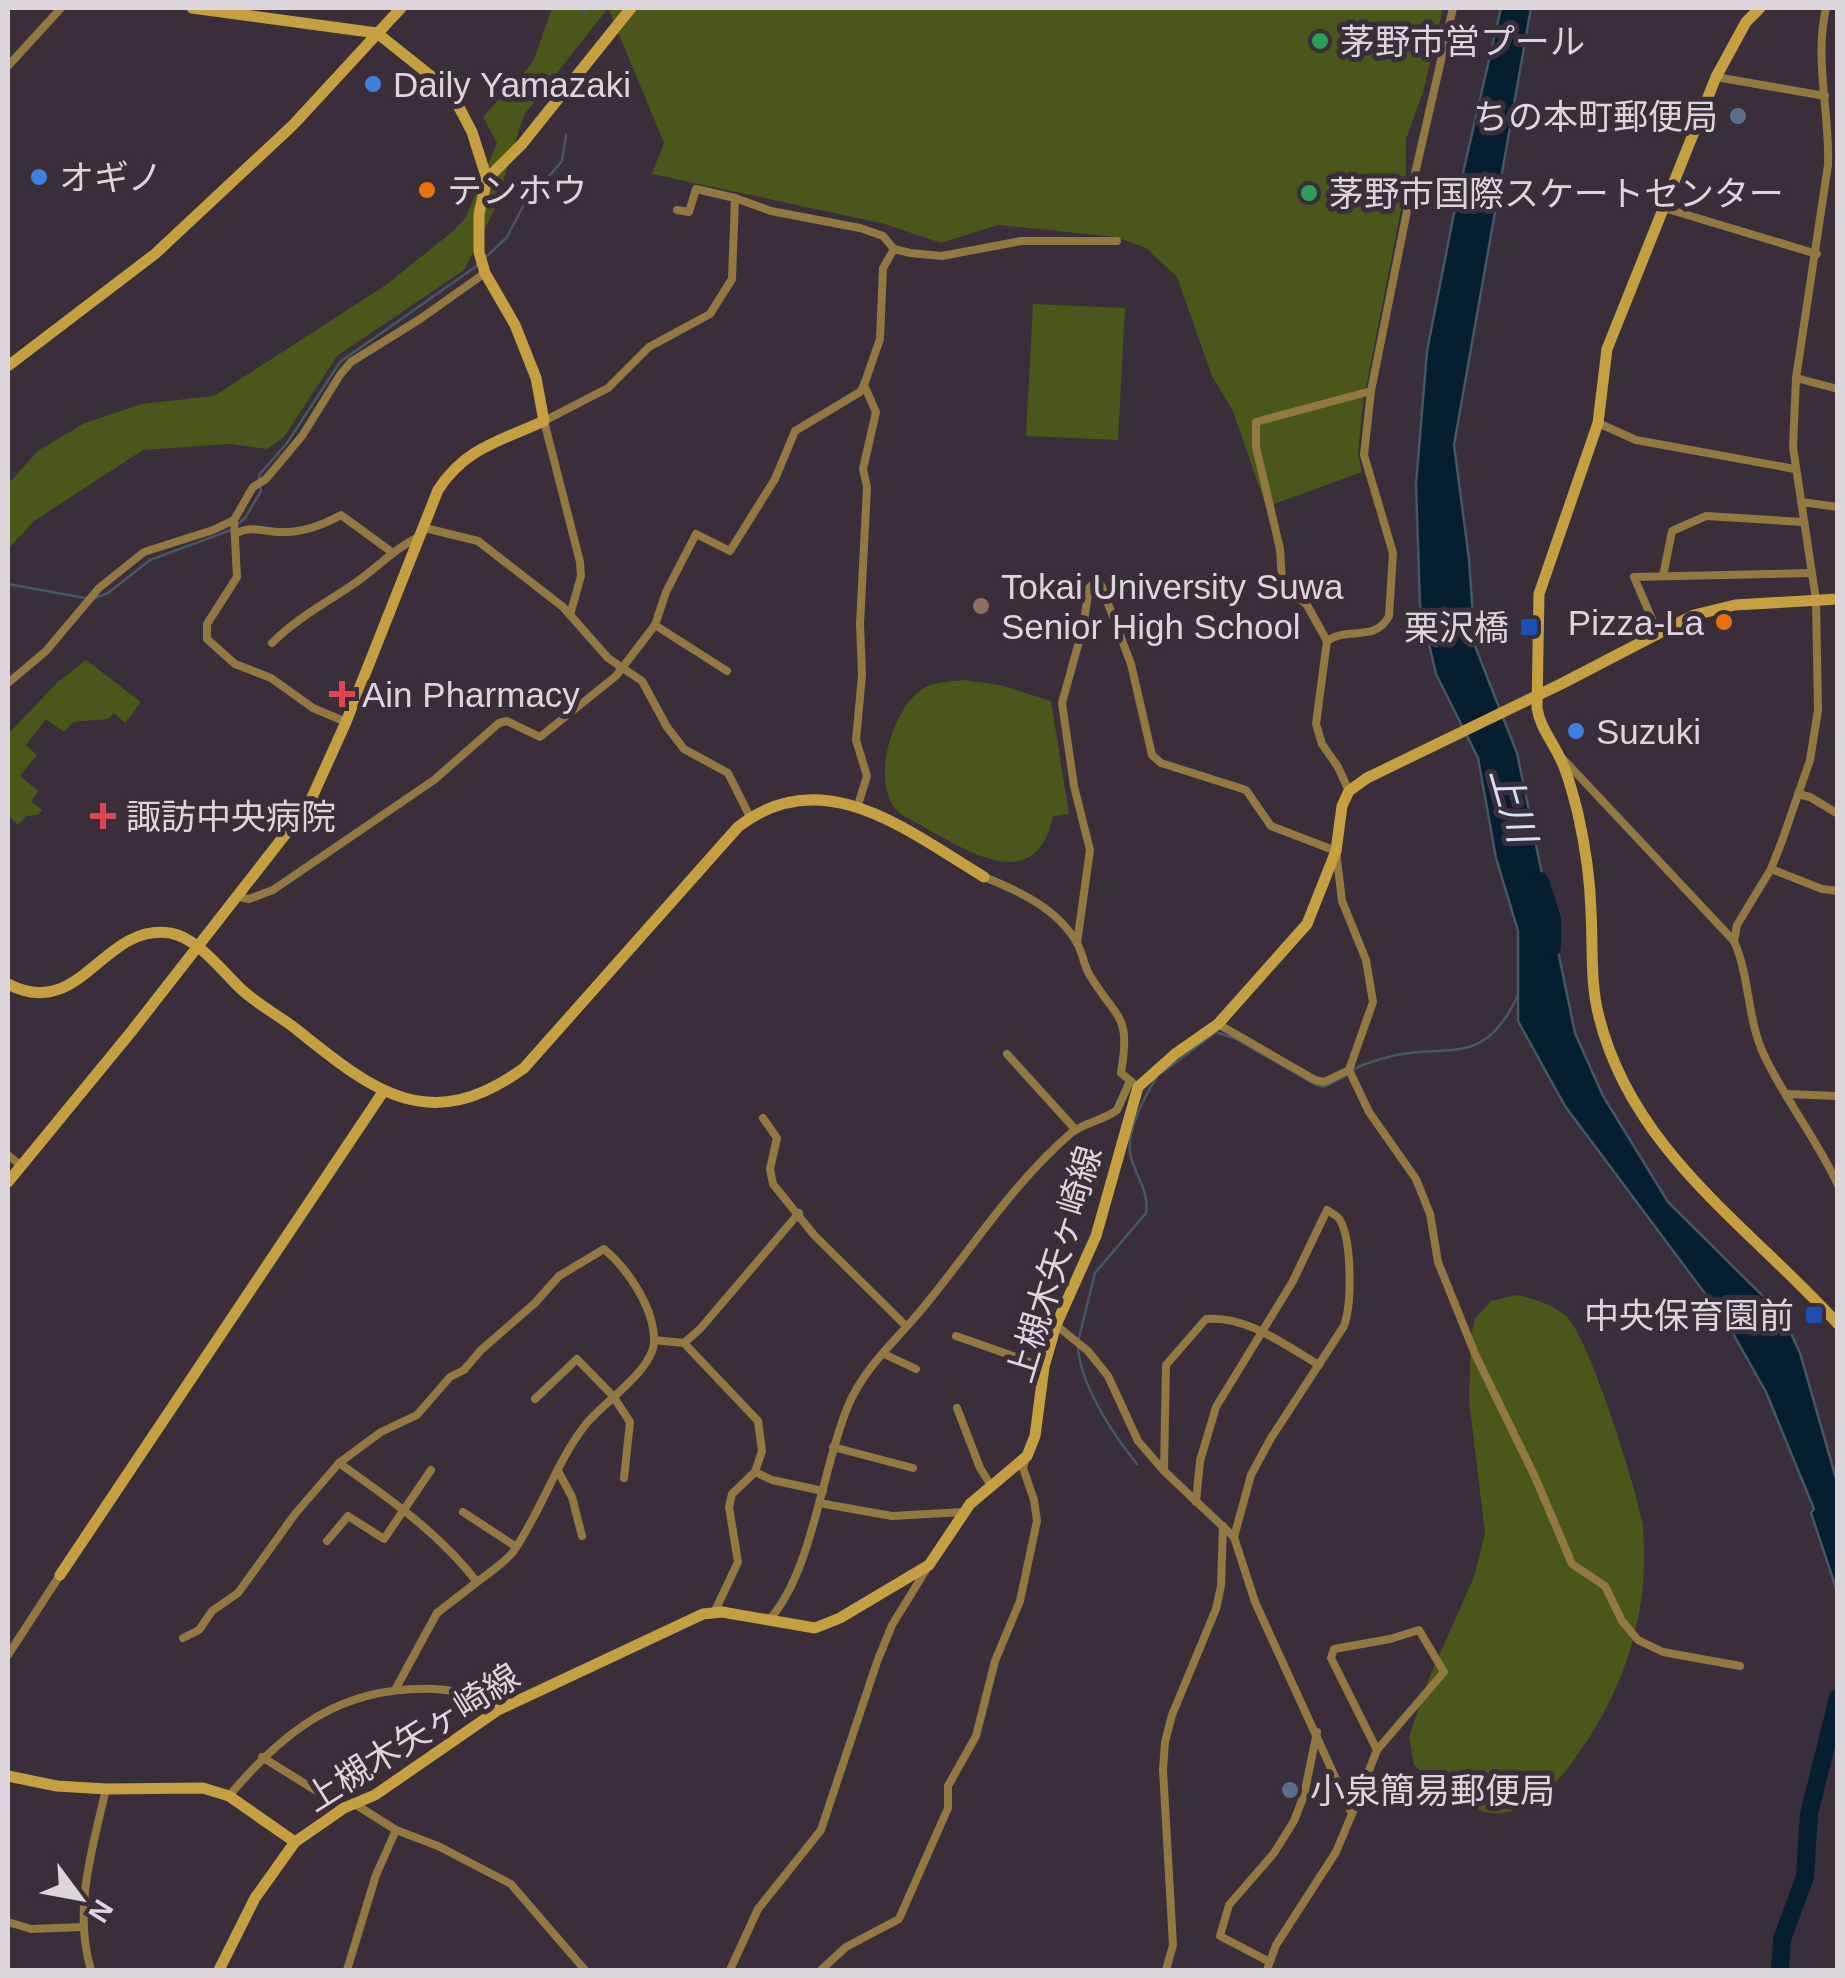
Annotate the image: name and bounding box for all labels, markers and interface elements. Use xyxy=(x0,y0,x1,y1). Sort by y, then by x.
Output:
place label: 茅野市営プール xyxy=(1340,22,1585,61)
marker: 茅野市営プール xyxy=(1309,30,1331,52)
place label: Daily Yamazaki xyxy=(393,65,631,104)
marker: Daily Yamazaki xyxy=(362,73,384,95)
place label: ちの本町郵便局 xyxy=(1473,97,1718,136)
marker: ちの本町郵便局 xyxy=(1727,105,1749,127)
place label: オギノ xyxy=(59,158,163,197)
marker: オギノ xyxy=(28,166,50,188)
place label: テンホウ xyxy=(447,171,587,210)
place label: 茅野市国際スケートセンター xyxy=(1329,174,1784,213)
marker: テンホウ xyxy=(416,179,438,201)
marker: 茅野市国際スケートセンター xyxy=(1298,182,1320,204)
place label: Tokai University Suwa Senior High School xyxy=(1001,567,1344,646)
marker: Tokai University Suwa Senior High School xyxy=(970,595,992,617)
place label: Pizza-La xyxy=(1568,603,1705,642)
place label: 栗沢橋 xyxy=(1404,608,1509,647)
marker: Pizza-La xyxy=(1713,611,1735,633)
marker: 栗沢橋 xyxy=(1518,616,1540,638)
place label: Ain Pharmacy xyxy=(362,675,580,714)
marker: Ain Pharmacy xyxy=(331,683,353,705)
place label: Suzuki xyxy=(1596,712,1701,751)
marker: Suzuki xyxy=(1565,720,1587,742)
water label: 上川 xyxy=(1482,763,1545,851)
place label: 諏訪中央病院 xyxy=(126,797,336,836)
marker: 諏訪中央病院 xyxy=(90,803,116,829)
street label: 上槻木矢ヶ崎線 xyxy=(1000,1141,1108,1387)
place label: 中央保育園前 xyxy=(1584,1296,1794,1335)
marker: 中央保育園前 xyxy=(1803,1304,1825,1326)
street label: 上槻木矢ヶ崎線 xyxy=(298,1656,526,1818)
place label: 小泉簡易郵便局 xyxy=(1310,1771,1555,1810)
marker: 小泉簡易郵便局 xyxy=(1279,1779,1301,1801)
north arrow xyxy=(30,1848,130,1948)
text: N xyxy=(82,1894,119,1928)

